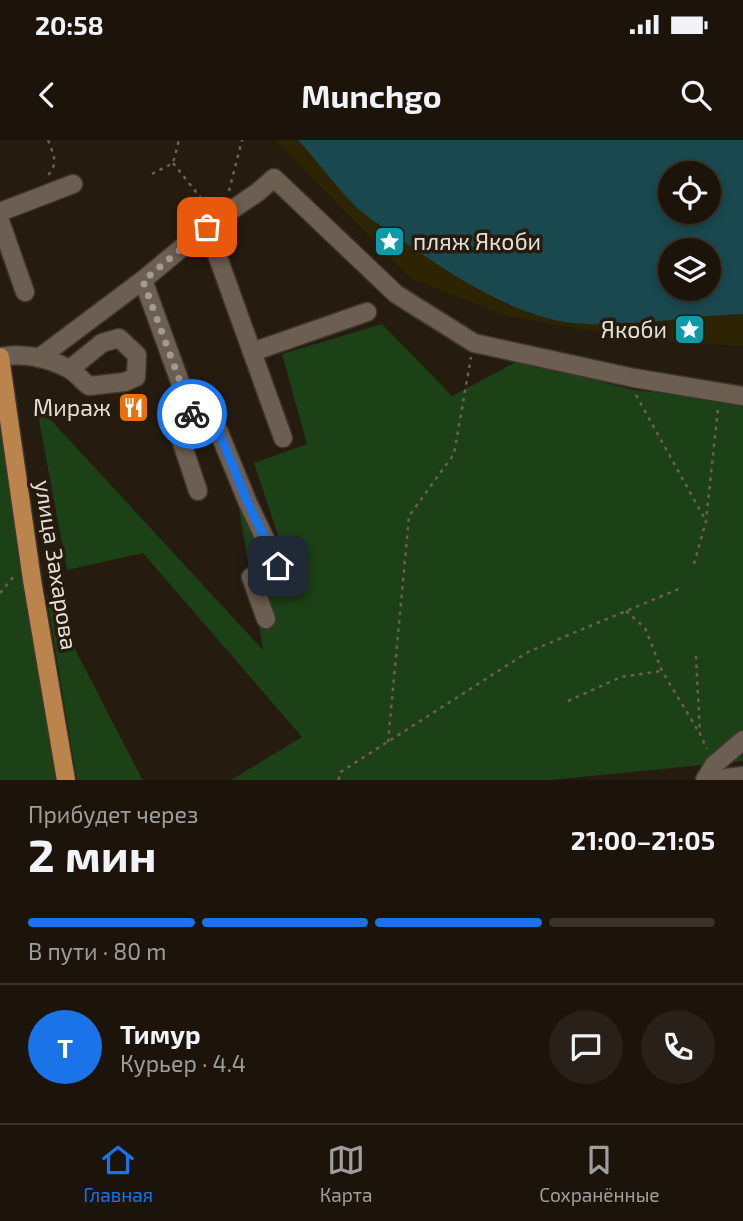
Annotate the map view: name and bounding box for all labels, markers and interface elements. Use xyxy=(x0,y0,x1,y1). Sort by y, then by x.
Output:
text: 20:58 xyxy=(35,9,104,40)
icon: back xyxy=(28,76,66,114)
text: Munchgo xyxy=(301,76,442,114)
icon: search xyxy=(677,76,715,114)
map controls xyxy=(658,161,721,301)
button: locate xyxy=(658,161,721,224)
pin xyxy=(177,197,237,257)
icon: bag xyxy=(188,208,226,246)
place icon: пляж Якоби xyxy=(373,225,407,259)
place label: пляж Якоби xyxy=(413,227,541,255)
button: layers xyxy=(658,238,721,301)
place icon: Якоби xyxy=(673,313,707,347)
place label: Якоби xyxy=(601,315,667,343)
courier xyxy=(157,379,227,449)
restaurant icon: Мираж xyxy=(117,391,151,425)
place label: Мираж xyxy=(33,393,111,421)
icon: bike xyxy=(173,395,211,433)
street label: улица Захарова xyxy=(29,478,84,652)
pin xyxy=(248,536,308,596)
icon: home xyxy=(259,547,297,585)
text: Прибудет через xyxy=(28,800,198,828)
text: 21:00–21:05 xyxy=(571,824,715,855)
text: 2 мин xyxy=(28,826,157,881)
text: В пути · 80 m xyxy=(28,937,166,965)
button: chat xyxy=(549,1010,623,1084)
button: phone xyxy=(641,1010,715,1084)
text: Тимур xyxy=(120,1018,201,1049)
text: Т xyxy=(57,1032,73,1063)
text: Курьер · 4.4 xyxy=(120,1049,246,1077)
tab: Главная xyxy=(83,1141,153,1206)
tab: Карта xyxy=(320,1141,373,1206)
tab: Сохранённые xyxy=(539,1141,660,1206)

